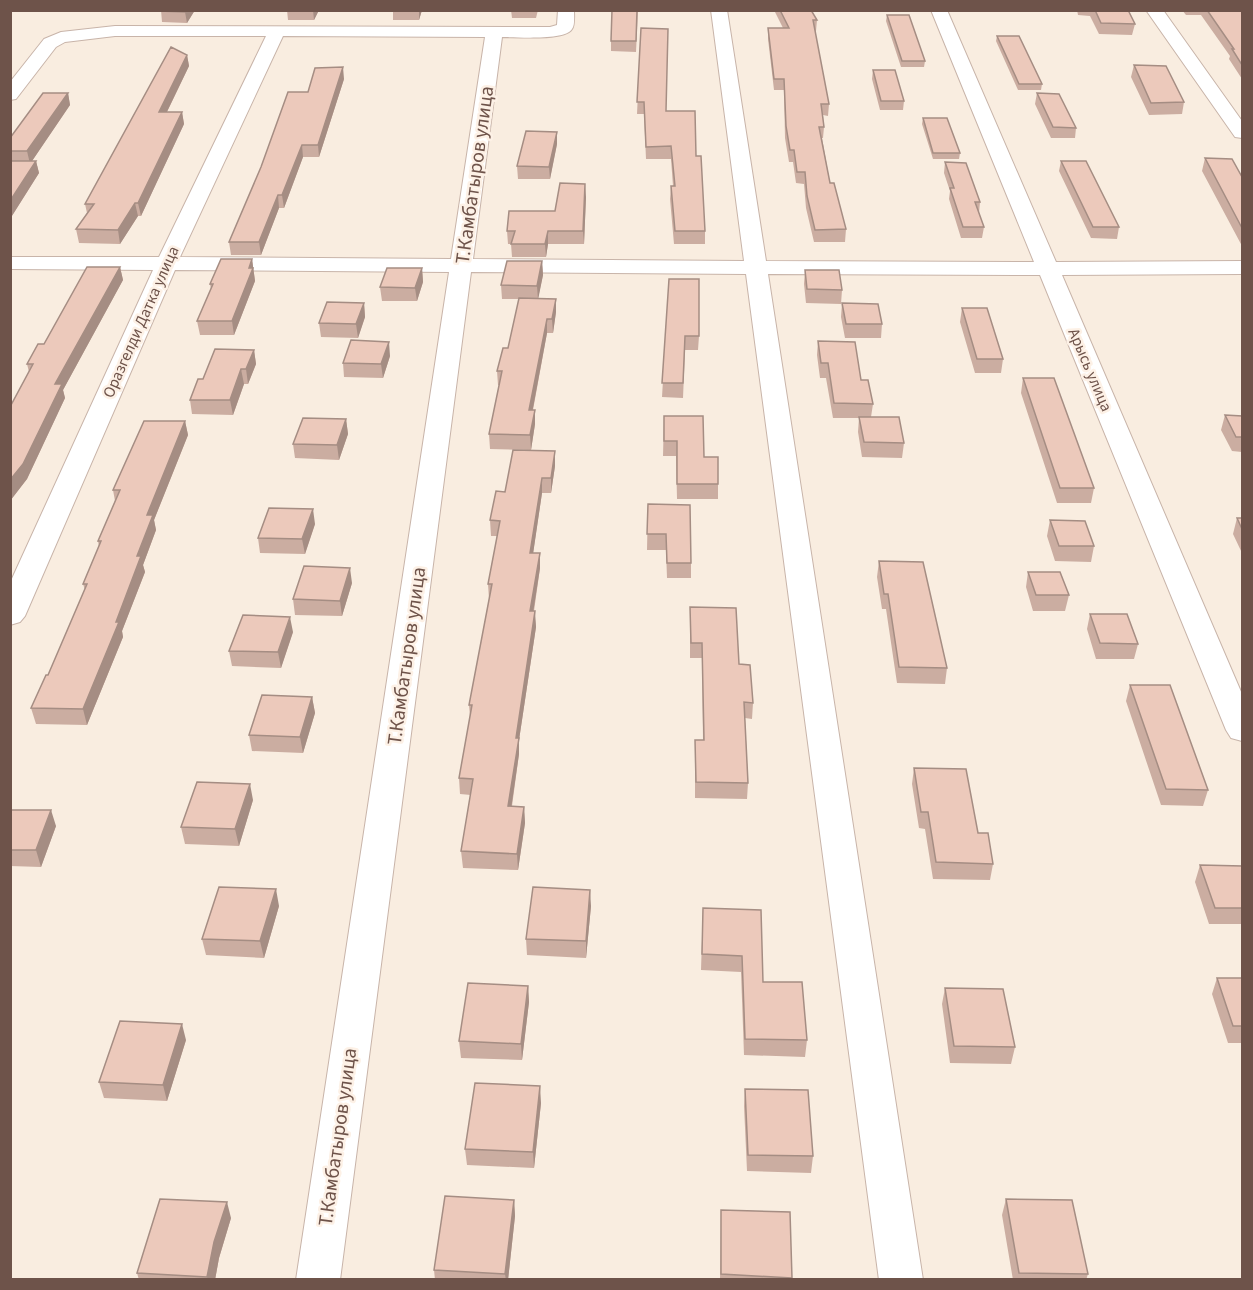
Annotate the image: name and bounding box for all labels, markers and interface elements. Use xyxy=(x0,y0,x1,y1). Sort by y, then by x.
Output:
street label: Т.Камбатыров улица xyxy=(449,84,501,266)
street label: Оразгелди Датка улица xyxy=(98,243,184,401)
street label: Арысь улица xyxy=(1063,325,1117,415)
street label: Т.Камбатыров улица xyxy=(381,565,433,747)
street label: Т.Камбатыров улица xyxy=(312,1046,364,1228)

